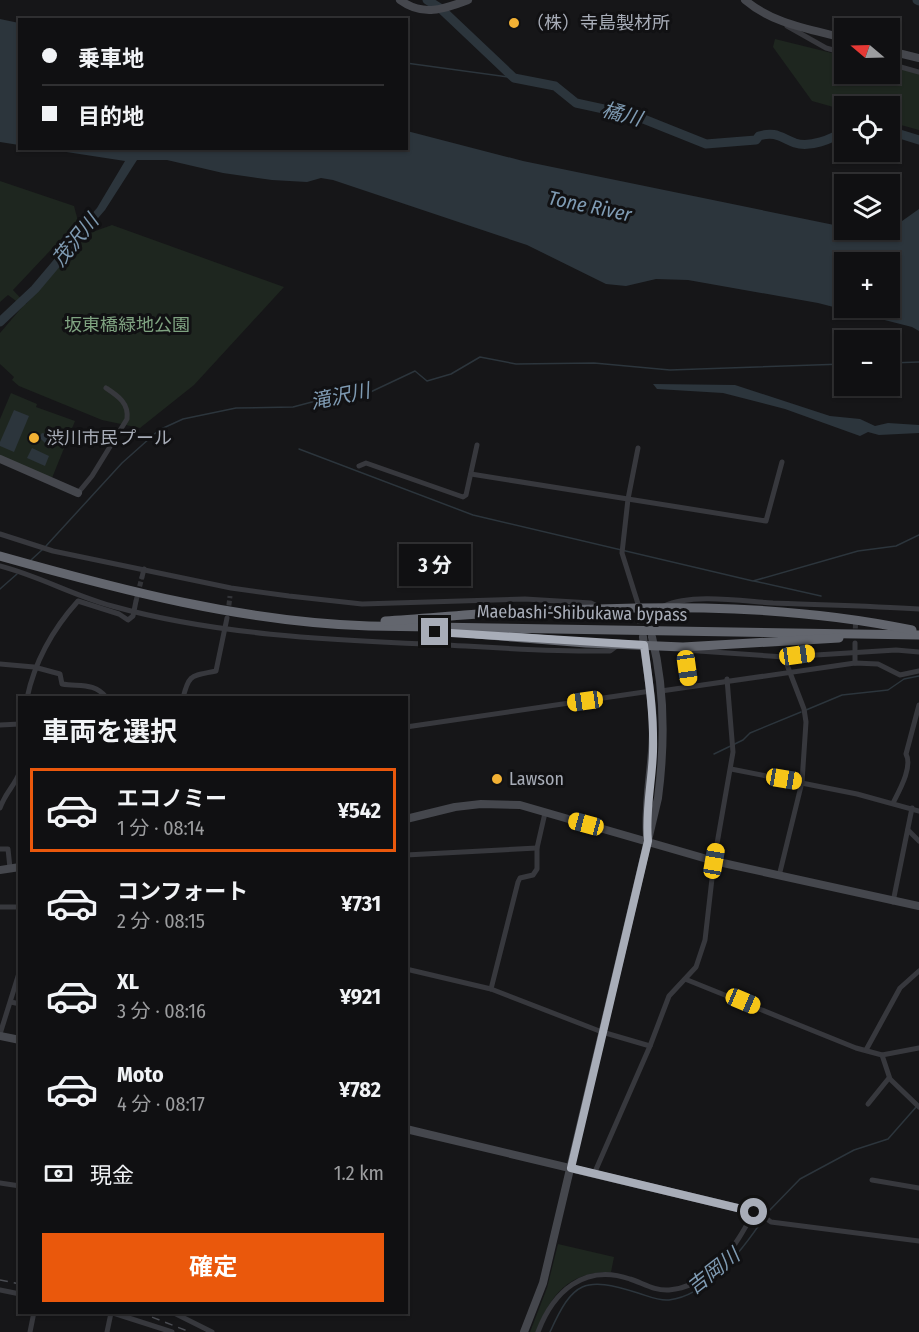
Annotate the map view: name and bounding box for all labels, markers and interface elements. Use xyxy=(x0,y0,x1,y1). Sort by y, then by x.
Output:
place label: （株）寺島製材所 xyxy=(526,12,670,34)
marker: （株）寺島製材所 xyxy=(507,16,521,30)
north arrow xyxy=(834,18,900,84)
map controls xyxy=(834,18,900,396)
text: 乗車地 xyxy=(78,45,144,72)
button: locate xyxy=(834,96,900,162)
water label: 橘川 xyxy=(600,97,646,131)
text: 目的地 xyxy=(78,103,144,130)
button: layers xyxy=(834,174,900,240)
water label: Tone River xyxy=(546,186,635,227)
water label: 茂沢川 xyxy=(47,208,104,271)
button: + xyxy=(834,252,900,318)
park label: 坂東橋緑地公園 xyxy=(64,314,190,336)
button: − xyxy=(834,330,900,396)
water label: 滝沢川 xyxy=(308,378,374,414)
place label: 渋川市民プール xyxy=(46,427,172,449)
marker: 渋川市民プール xyxy=(27,431,41,445)
callout: 3 分 xyxy=(399,545,471,587)
text: 3 分 xyxy=(418,553,452,577)
street label: Maebashi-Shibukawa bypass xyxy=(477,600,688,626)
route end xyxy=(421,618,448,645)
car xyxy=(778,644,816,666)
car xyxy=(676,649,698,687)
car xyxy=(566,690,604,712)
text: 車両を選択 xyxy=(42,716,177,748)
car xyxy=(765,767,803,791)
place label: Lawson xyxy=(509,768,564,790)
marker: Lawson xyxy=(490,772,504,786)
icon: car xyxy=(45,783,99,837)
text: エコノミー xyxy=(117,785,227,812)
text: ¥542 xyxy=(338,797,381,824)
car xyxy=(566,811,606,837)
text: 1 分 · 08:14 xyxy=(117,816,204,840)
car xyxy=(702,842,726,880)
icon: car xyxy=(45,876,99,930)
text: コンフォート xyxy=(117,878,248,905)
text: ¥731 xyxy=(341,890,381,917)
text: 2 分 · 08:15 xyxy=(117,909,205,933)
text: XL xyxy=(117,968,139,995)
icon: car xyxy=(45,969,99,1023)
text: ¥921 xyxy=(340,983,381,1010)
car xyxy=(723,986,763,1016)
text: 3 分 · 08:16 xyxy=(117,999,206,1023)
text: Moto xyxy=(117,1061,164,1088)
icon: car xyxy=(45,1062,99,1116)
text: ¥782 xyxy=(339,1076,381,1103)
text: 4 分 · 08:17 xyxy=(117,1092,205,1116)
icon: cash xyxy=(42,1157,75,1190)
text: 1.2 km xyxy=(334,1161,384,1185)
text: 現金 xyxy=(90,1162,134,1189)
route start xyxy=(740,1198,767,1225)
button: 確定 xyxy=(42,1233,384,1302)
water label: 吉岡川 xyxy=(682,1242,746,1299)

